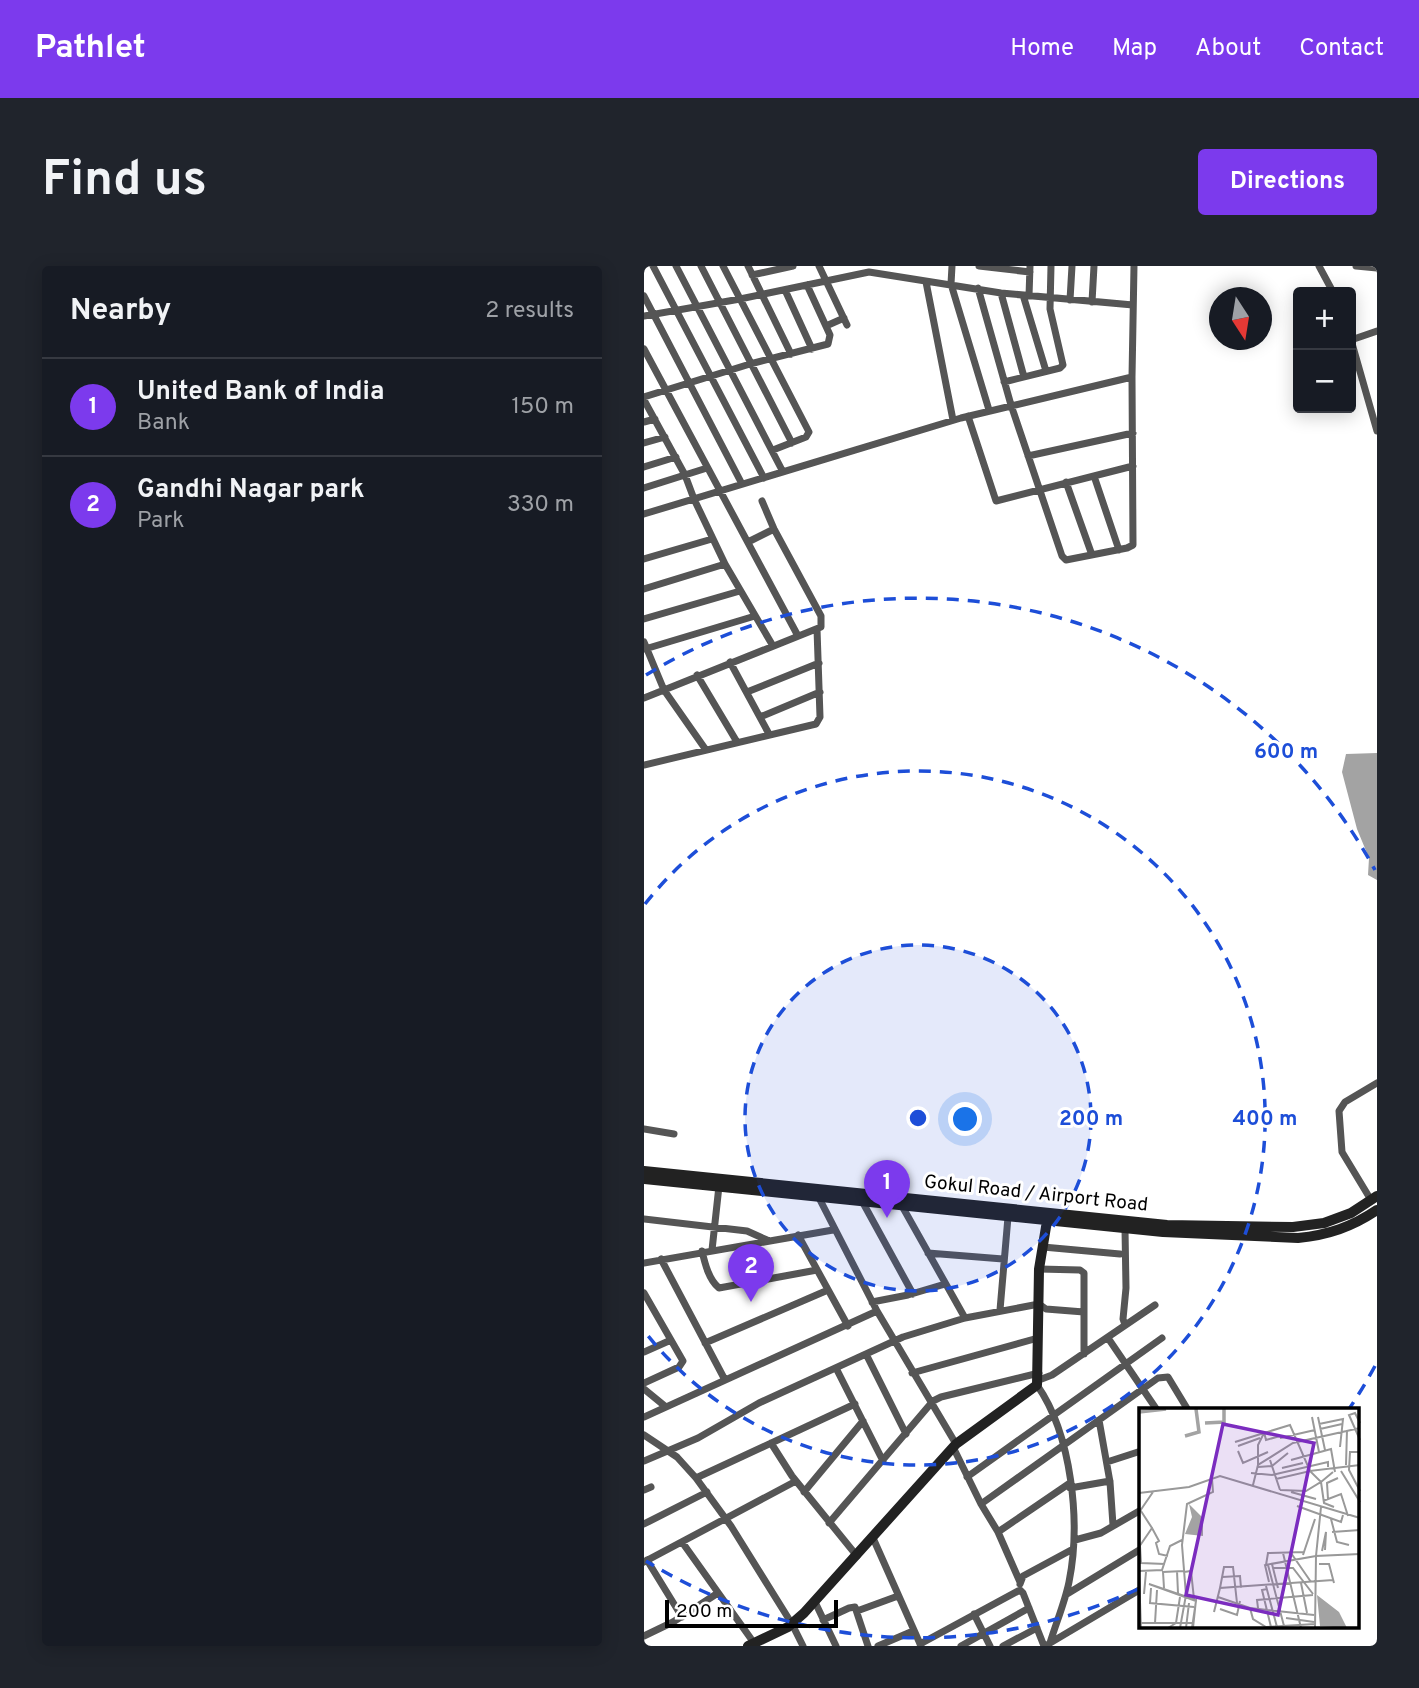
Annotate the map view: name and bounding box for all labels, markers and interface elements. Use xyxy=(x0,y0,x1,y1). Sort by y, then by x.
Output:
text: Pathlet xyxy=(35,28,146,70)
text: Home xyxy=(1010,34,1074,64)
text: Map xyxy=(1112,34,1157,64)
text: About xyxy=(1195,34,1261,64)
text: Contact xyxy=(1299,34,1384,64)
button: Directions xyxy=(1198,149,1377,215)
text: Find us xyxy=(42,151,207,213)
north arrow xyxy=(1209,287,1272,350)
map controls xyxy=(1293,287,1356,413)
button: + xyxy=(1293,287,1356,350)
text: Nearby xyxy=(70,293,171,330)
text: 2 results xyxy=(485,297,574,326)
button: − xyxy=(1293,350,1356,413)
text: United Bank of India xyxy=(137,376,384,409)
text: 1 xyxy=(88,393,98,422)
text: 150 m xyxy=(512,393,574,422)
text: Bank xyxy=(137,409,190,438)
text: Gandhi Nagar park xyxy=(137,474,364,507)
text: 2 xyxy=(86,491,100,520)
text: 330 m xyxy=(507,491,574,520)
text: Park xyxy=(137,507,184,536)
text: 600 m xyxy=(1254,739,1318,766)
your location xyxy=(948,1102,982,1136)
centre of rings xyxy=(906,1106,930,1130)
text: 200 m xyxy=(1059,1106,1123,1133)
text: 400 m xyxy=(1233,1106,1297,1133)
pin: 1 xyxy=(864,1160,910,1218)
street label: Gokul Road / Airport Road xyxy=(923,1170,1149,1218)
pin: 2 xyxy=(728,1244,774,1302)
inset map xyxy=(1139,1408,1360,1628)
scale bar xyxy=(665,1597,838,1629)
text: 200 m xyxy=(676,1600,732,1624)

